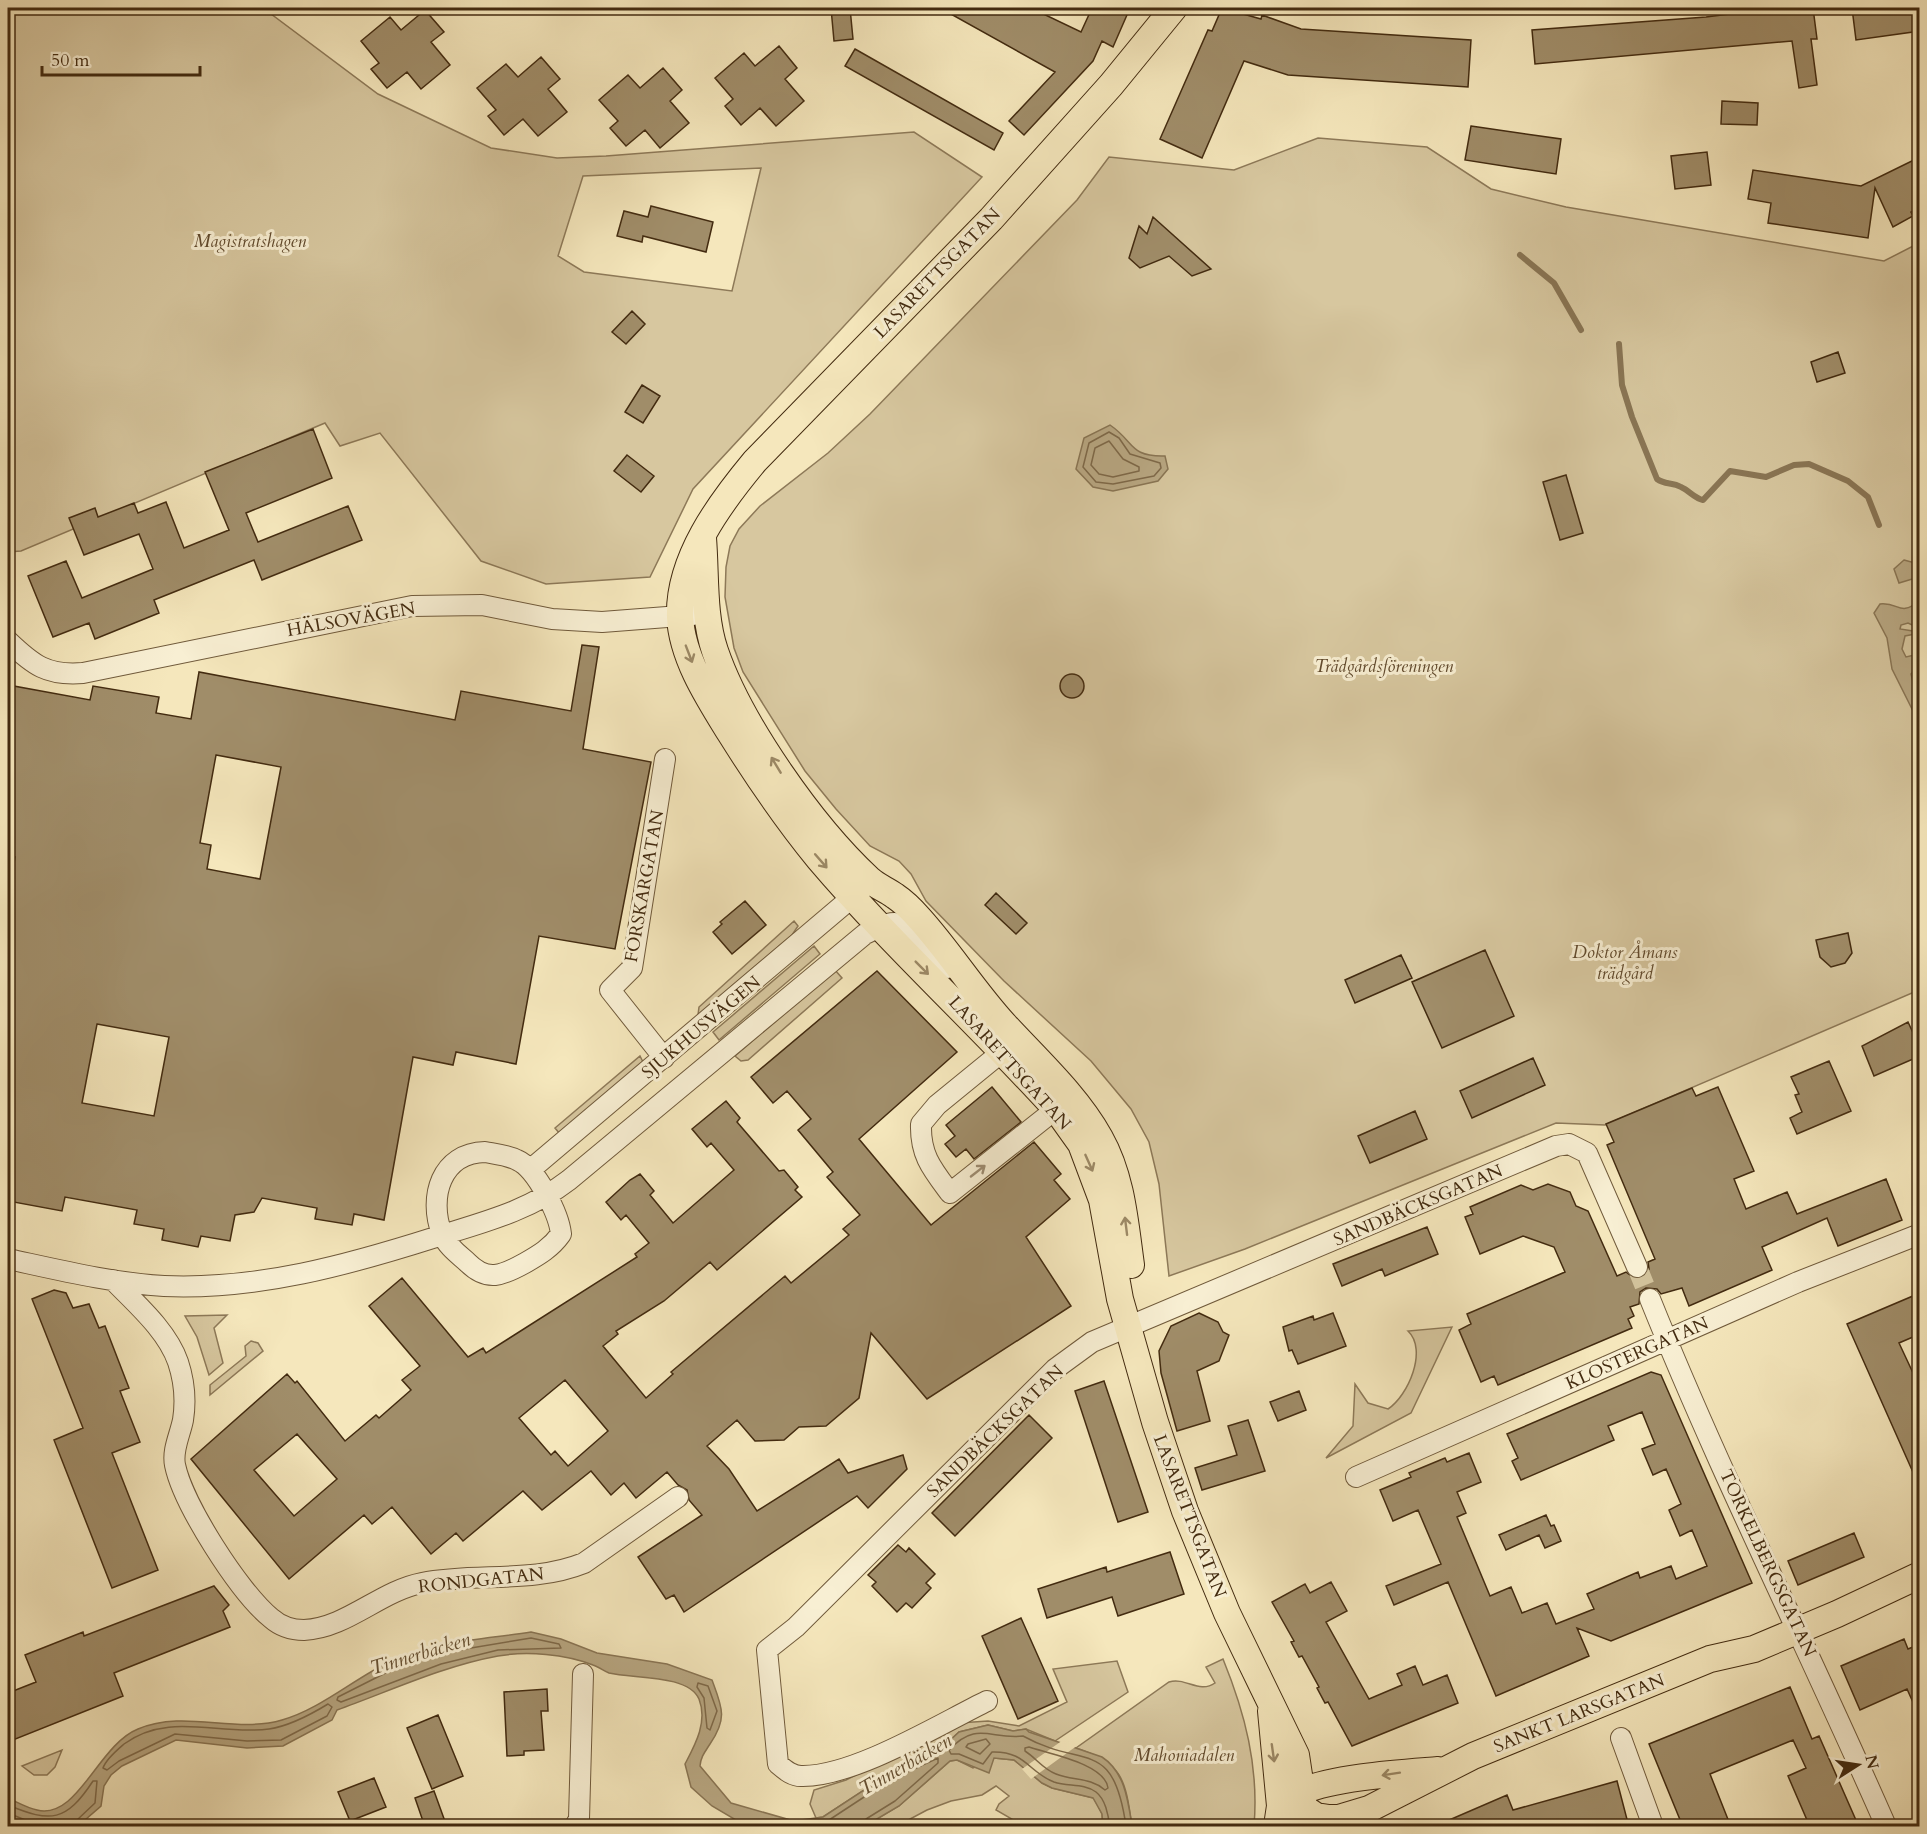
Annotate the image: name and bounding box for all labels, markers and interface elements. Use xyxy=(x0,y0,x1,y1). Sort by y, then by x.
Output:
scale bar xyxy=(42,39,200,77)
text: 50 m xyxy=(51,48,90,73)
street label: LASARETTSGATAN xyxy=(868,202,1007,344)
park label: Magistratshagen xyxy=(194,229,306,254)
street label: HÄLSOVÄGEN xyxy=(285,596,418,643)
one-way arrow xyxy=(684,644,695,663)
park label: Trädgårdsföreningen xyxy=(1315,654,1454,679)
one-way arrow xyxy=(770,757,782,774)
street label: FORSKARGATAN xyxy=(619,807,670,964)
one-way arrow xyxy=(814,853,828,868)
park label: Doktor Åmans trädgård xyxy=(1572,940,1678,986)
one-way arrow xyxy=(915,961,930,976)
street label: SJUKHUSVÄGEN xyxy=(636,970,767,1085)
street label: LASARETTSGATAN xyxy=(942,991,1077,1136)
one-way arrow xyxy=(1084,1153,1095,1172)
street label: SANDBÄCKSGATAN xyxy=(1330,1158,1507,1252)
one-way arrow xyxy=(970,1165,986,1178)
one-way arrow xyxy=(1120,1216,1131,1236)
street label: KLOSTERGATAN xyxy=(1562,1310,1713,1396)
street label: SANDBÄCKSGATAN xyxy=(921,1359,1070,1503)
street label: LASARETTSGATAN xyxy=(1147,1431,1232,1602)
street label: TORKELBERGSGATAN xyxy=(1713,1465,1822,1662)
street label: RONDGATAN xyxy=(417,1561,546,1600)
water label: Tinnerbäcken xyxy=(367,1625,474,1682)
street label: SANKT LARSGATAN xyxy=(1490,1668,1669,1759)
water label: Tinnerbäcken xyxy=(854,1727,957,1802)
north arrow xyxy=(1828,1735,1888,1795)
one-way arrow xyxy=(1268,1742,1279,1762)
park label: Mahoniadalen xyxy=(1134,1743,1235,1768)
text: N xyxy=(1859,1753,1884,1771)
one-way arrow xyxy=(1381,1769,1401,1780)

